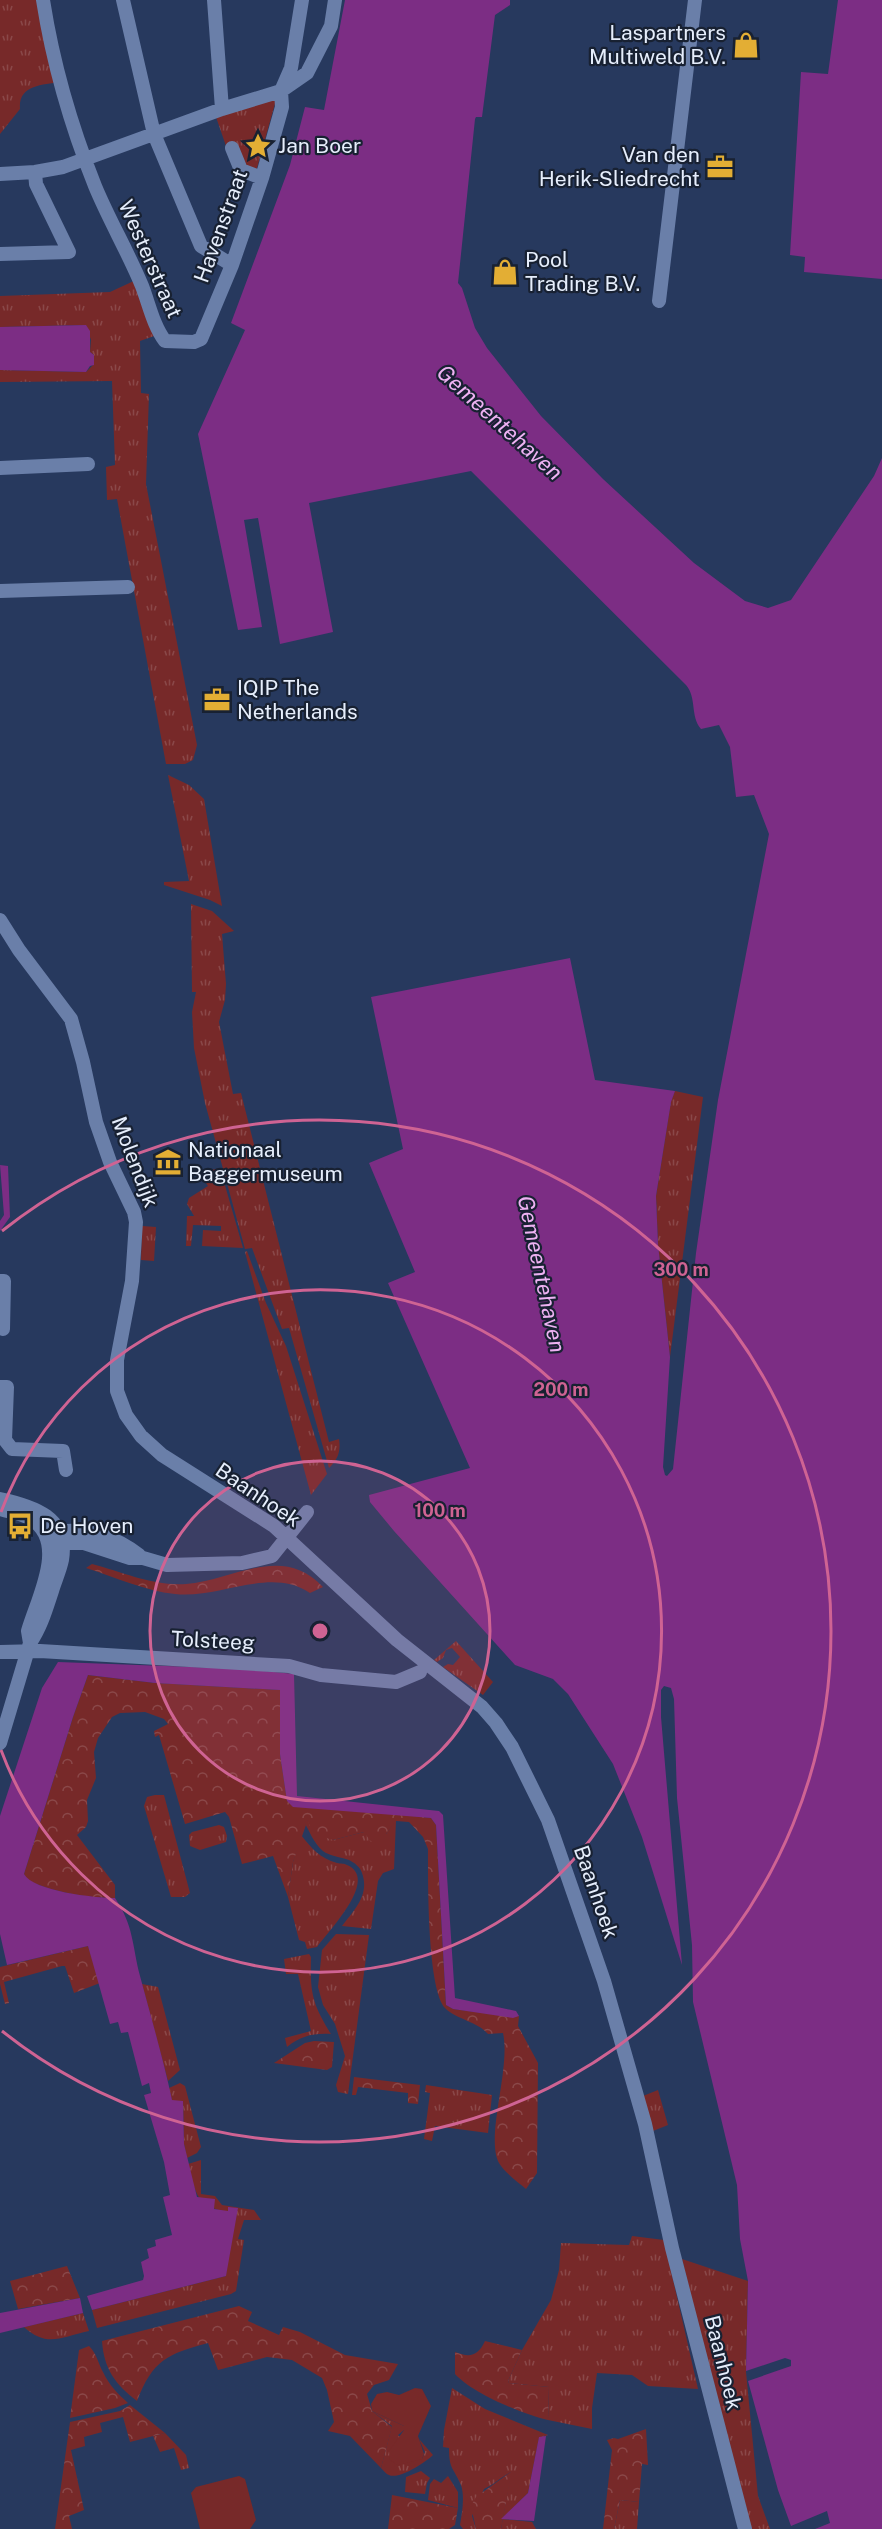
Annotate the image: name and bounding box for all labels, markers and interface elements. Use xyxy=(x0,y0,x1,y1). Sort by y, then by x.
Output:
place label: Laspartners Multiweld B.V. xyxy=(589,20,726,69)
shop icon: Laspartners Multiweld B.V. xyxy=(731,30,761,60)
place icon: Jan Boer xyxy=(243,131,273,161)
place label: Jan Boer xyxy=(278,133,361,158)
place label: Van den Herik-Sliedrecht xyxy=(539,142,700,191)
office icon: Van den Herik-Sliedrecht xyxy=(705,152,735,182)
street label: Havenstraat xyxy=(188,166,253,286)
street label: Westerstraat xyxy=(113,196,188,322)
place label: Pool Trading B.V. xyxy=(525,247,640,296)
shop icon: Pool Trading B.V. xyxy=(490,257,520,287)
water label: Gemeentehaven xyxy=(432,359,568,485)
place label: IQIP The Netherlands xyxy=(237,675,358,724)
office icon: IQIP The Netherlands xyxy=(202,685,232,715)
street label: Molendijk xyxy=(107,1113,164,1211)
place label: Nationaal Baggermuseum xyxy=(188,1137,343,1186)
museum icon: Nationaal Baggermuseum xyxy=(153,1147,183,1177)
water label: Gemeentehaven xyxy=(513,1193,571,1355)
text: 300 m xyxy=(653,1259,709,1280)
text: 200 m xyxy=(534,1379,588,1400)
street label: Baanhoek xyxy=(211,1457,306,1532)
text: 100 m xyxy=(414,1500,466,1521)
bus stop icon: De Hoven xyxy=(5,1511,35,1541)
place label: De Hoven xyxy=(40,1513,133,1538)
centre of rings xyxy=(310,1621,330,1641)
street label: Tolsteeg xyxy=(170,1626,256,1655)
street label: Baanhoek xyxy=(569,1842,624,1942)
street label: Baanhoek xyxy=(700,2313,747,2413)

